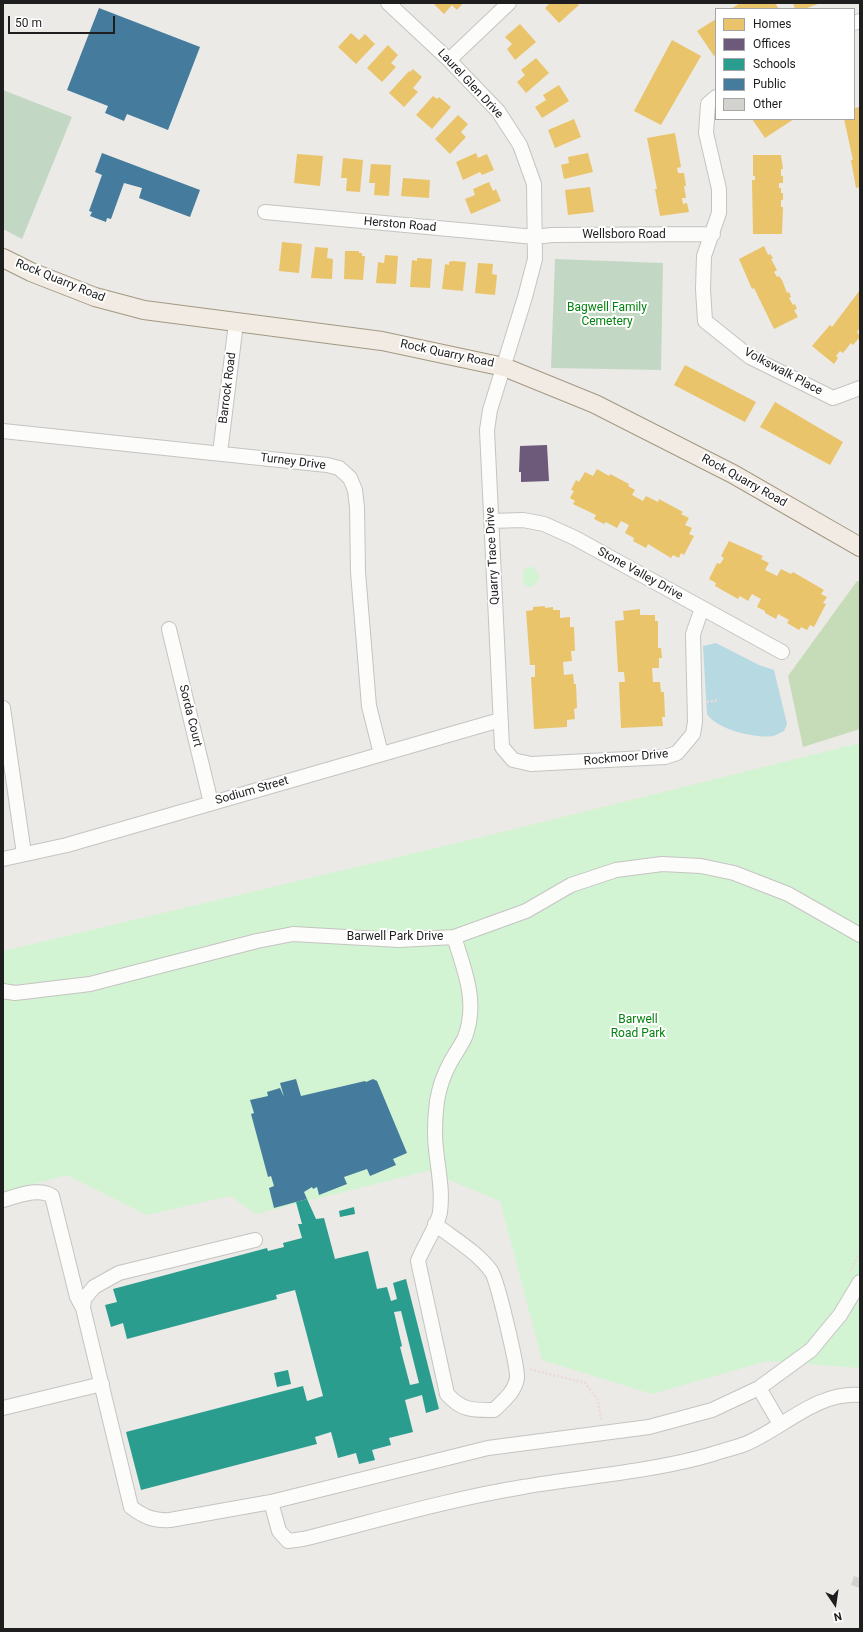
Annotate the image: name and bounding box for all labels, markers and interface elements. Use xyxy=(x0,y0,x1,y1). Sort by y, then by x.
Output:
scale bar xyxy=(10,8,117,34)
legend xyxy=(715,8,855,120)
text: 50 m xyxy=(15,16,42,30)
text: Homes xyxy=(753,17,791,31)
text: Offices xyxy=(753,37,790,51)
street label: Laurel Glen Drive xyxy=(434,46,506,122)
text: Schools xyxy=(753,57,796,71)
text: Public xyxy=(753,77,786,91)
text: Other xyxy=(753,97,782,111)
street label: Herston Road xyxy=(363,215,437,235)
street label: Wellsboro Road xyxy=(582,228,666,242)
street label: Rock Quarry Road xyxy=(13,256,107,306)
park label: Bagwell Family Cemetery xyxy=(567,301,647,329)
street label: Rock Quarry Road xyxy=(399,337,495,371)
street label: Volkswalk Place xyxy=(741,345,825,399)
street label: Barrock Road xyxy=(216,352,240,424)
street label: Turney Drive xyxy=(259,451,327,473)
street label: Rock Quarry Road xyxy=(699,452,789,510)
street label: Quarry Trace Drive xyxy=(483,507,503,605)
street label: Stone Valley Drive xyxy=(595,545,685,603)
street label: Sorda Court xyxy=(175,683,205,749)
street label: Rockmoor Drive xyxy=(583,747,669,769)
street label: Sodium Street xyxy=(214,774,290,808)
street label: Barwell Park Drive xyxy=(347,930,443,944)
park label: Barwell Road Park xyxy=(611,1013,665,1041)
north arrow xyxy=(815,1584,855,1624)
text: N xyxy=(833,1609,843,1623)

